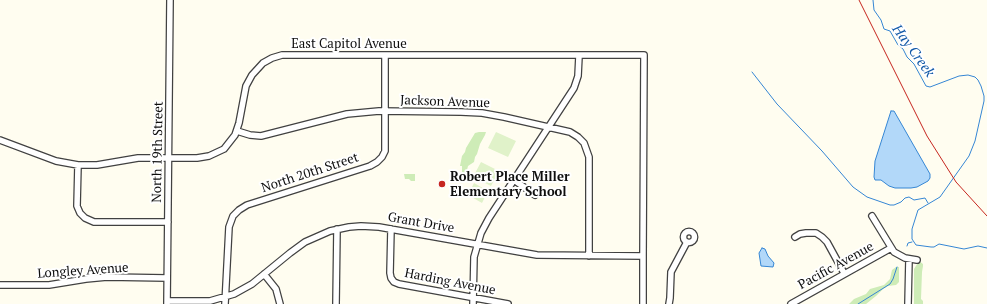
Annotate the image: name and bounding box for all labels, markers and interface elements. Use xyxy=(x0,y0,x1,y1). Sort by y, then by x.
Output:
water label: Hay Creek xyxy=(888,21,938,81)
street label: East Capitol Avenue xyxy=(291,36,407,52)
street label: Jackson Avenue xyxy=(400,93,490,111)
street label: North 19th Street xyxy=(149,101,167,203)
street label: North 20th Street xyxy=(259,150,361,196)
place label: Robert Place Miller Elementary School xyxy=(450,169,569,200)
marker: Robert Place Miller Elementary School xyxy=(437,179,447,189)
street label: Grant Drive xyxy=(387,209,455,237)
street label: Pacific Avenue xyxy=(796,239,876,293)
street label: Longley Avenue xyxy=(37,260,129,282)
street label: Harding Avenue xyxy=(403,266,497,298)

